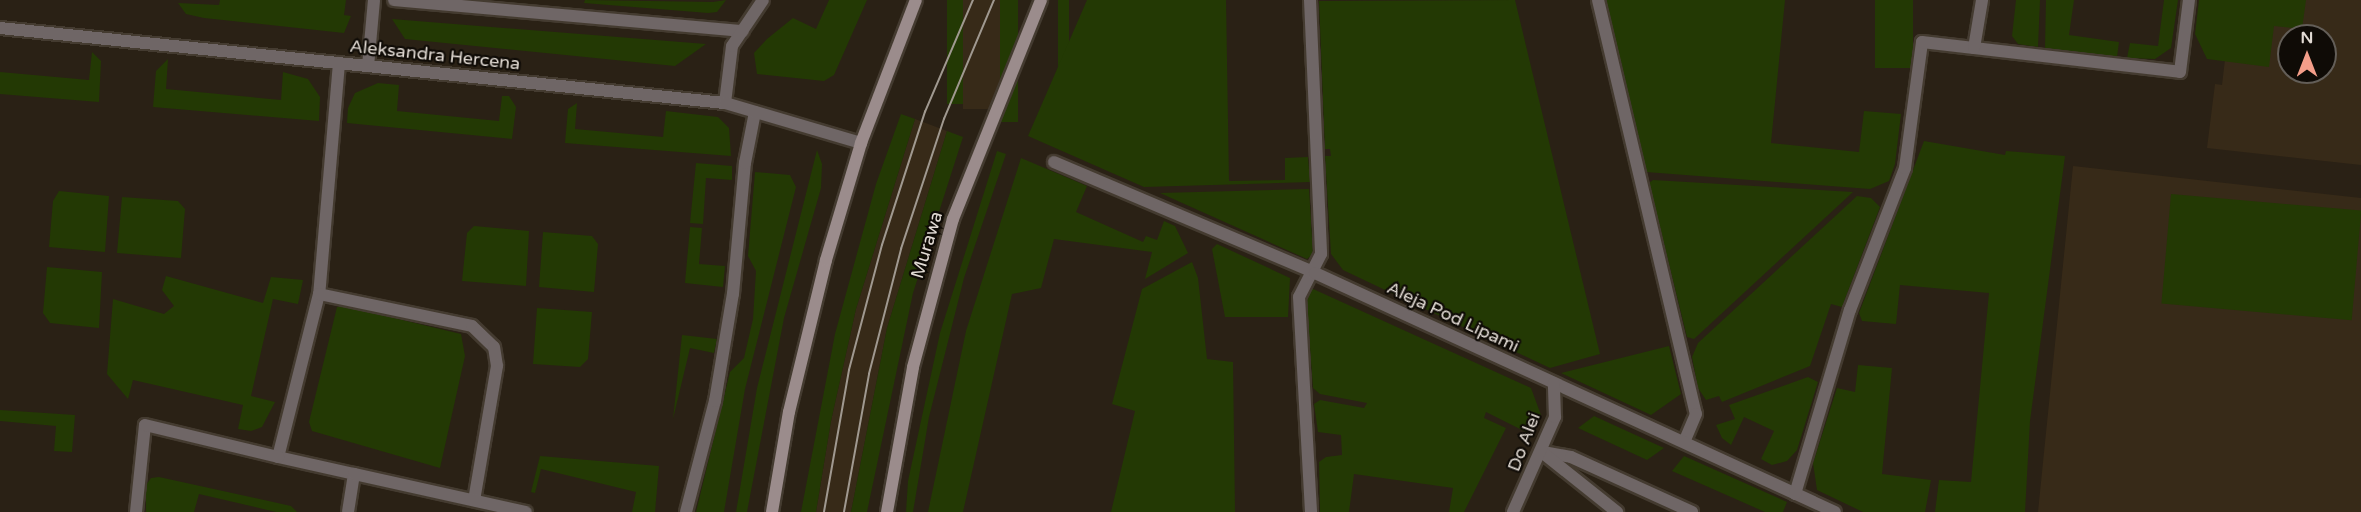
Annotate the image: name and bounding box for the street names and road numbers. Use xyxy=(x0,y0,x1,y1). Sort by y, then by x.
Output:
street label: Aleksandra Hercena xyxy=(349,35,521,75)
street label: Murawa xyxy=(907,209,947,281)
street label: Aleja Pod Lipami xyxy=(1383,277,1523,357)
street label: Do Alei xyxy=(1503,410,1545,474)

